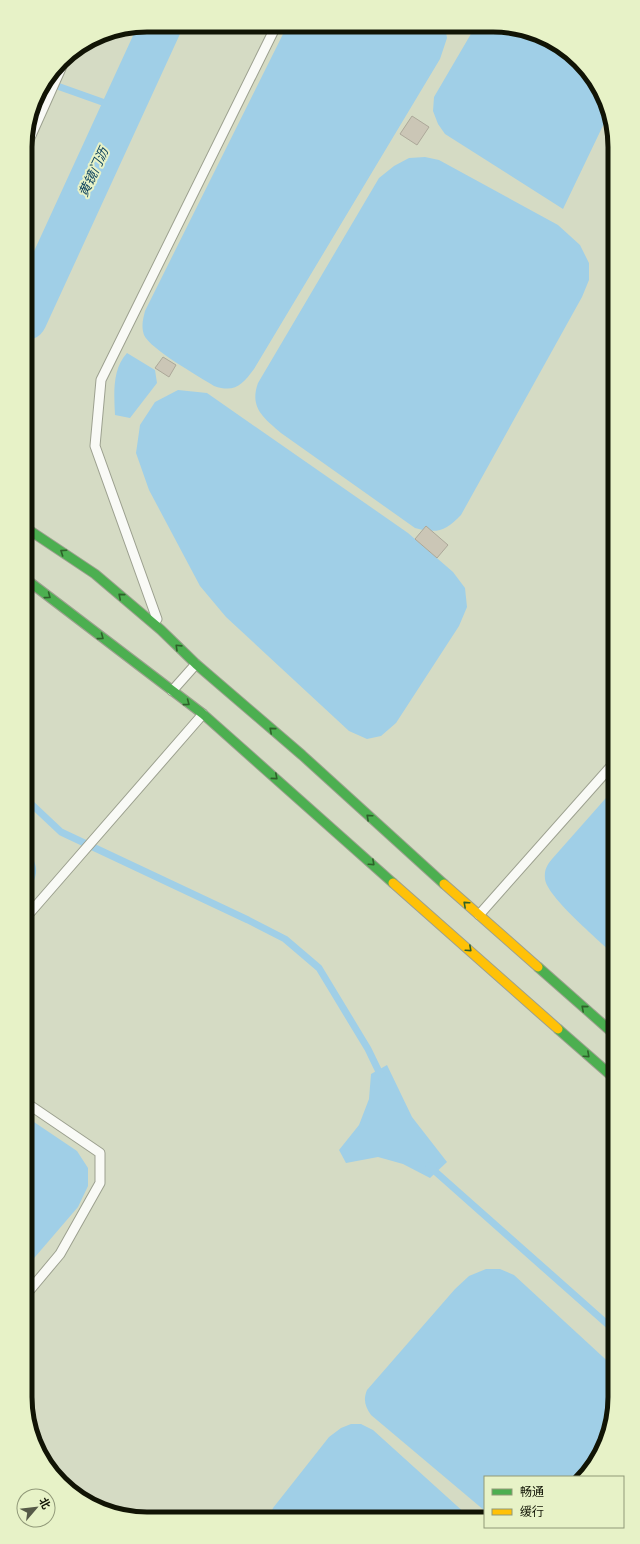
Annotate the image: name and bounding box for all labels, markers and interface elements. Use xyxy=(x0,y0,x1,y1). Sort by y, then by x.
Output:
water label: 黄镜门沥 xyxy=(74,143,113,199)
one-way arrow xyxy=(60,549,67,557)
one-way arrow xyxy=(44,592,51,599)
one-way arrow xyxy=(118,593,125,600)
one-way arrow xyxy=(96,632,103,639)
one-way arrow xyxy=(175,644,183,652)
one-way arrow xyxy=(183,698,190,705)
one-way arrow xyxy=(270,728,277,735)
one-way arrow xyxy=(270,772,277,779)
one-way arrow xyxy=(366,814,374,821)
one-way arrow xyxy=(367,858,375,866)
one-way arrow xyxy=(463,901,471,908)
one-way arrow xyxy=(464,945,472,952)
one-way arrow xyxy=(582,1006,589,1013)
one-way arrow xyxy=(582,1050,590,1057)
legend xyxy=(484,1476,624,1528)
text: 畅通 xyxy=(520,1483,544,1500)
north arrow xyxy=(16,1488,56,1528)
text: 北 xyxy=(36,1495,54,1511)
text: 缓行 xyxy=(520,1503,544,1520)

